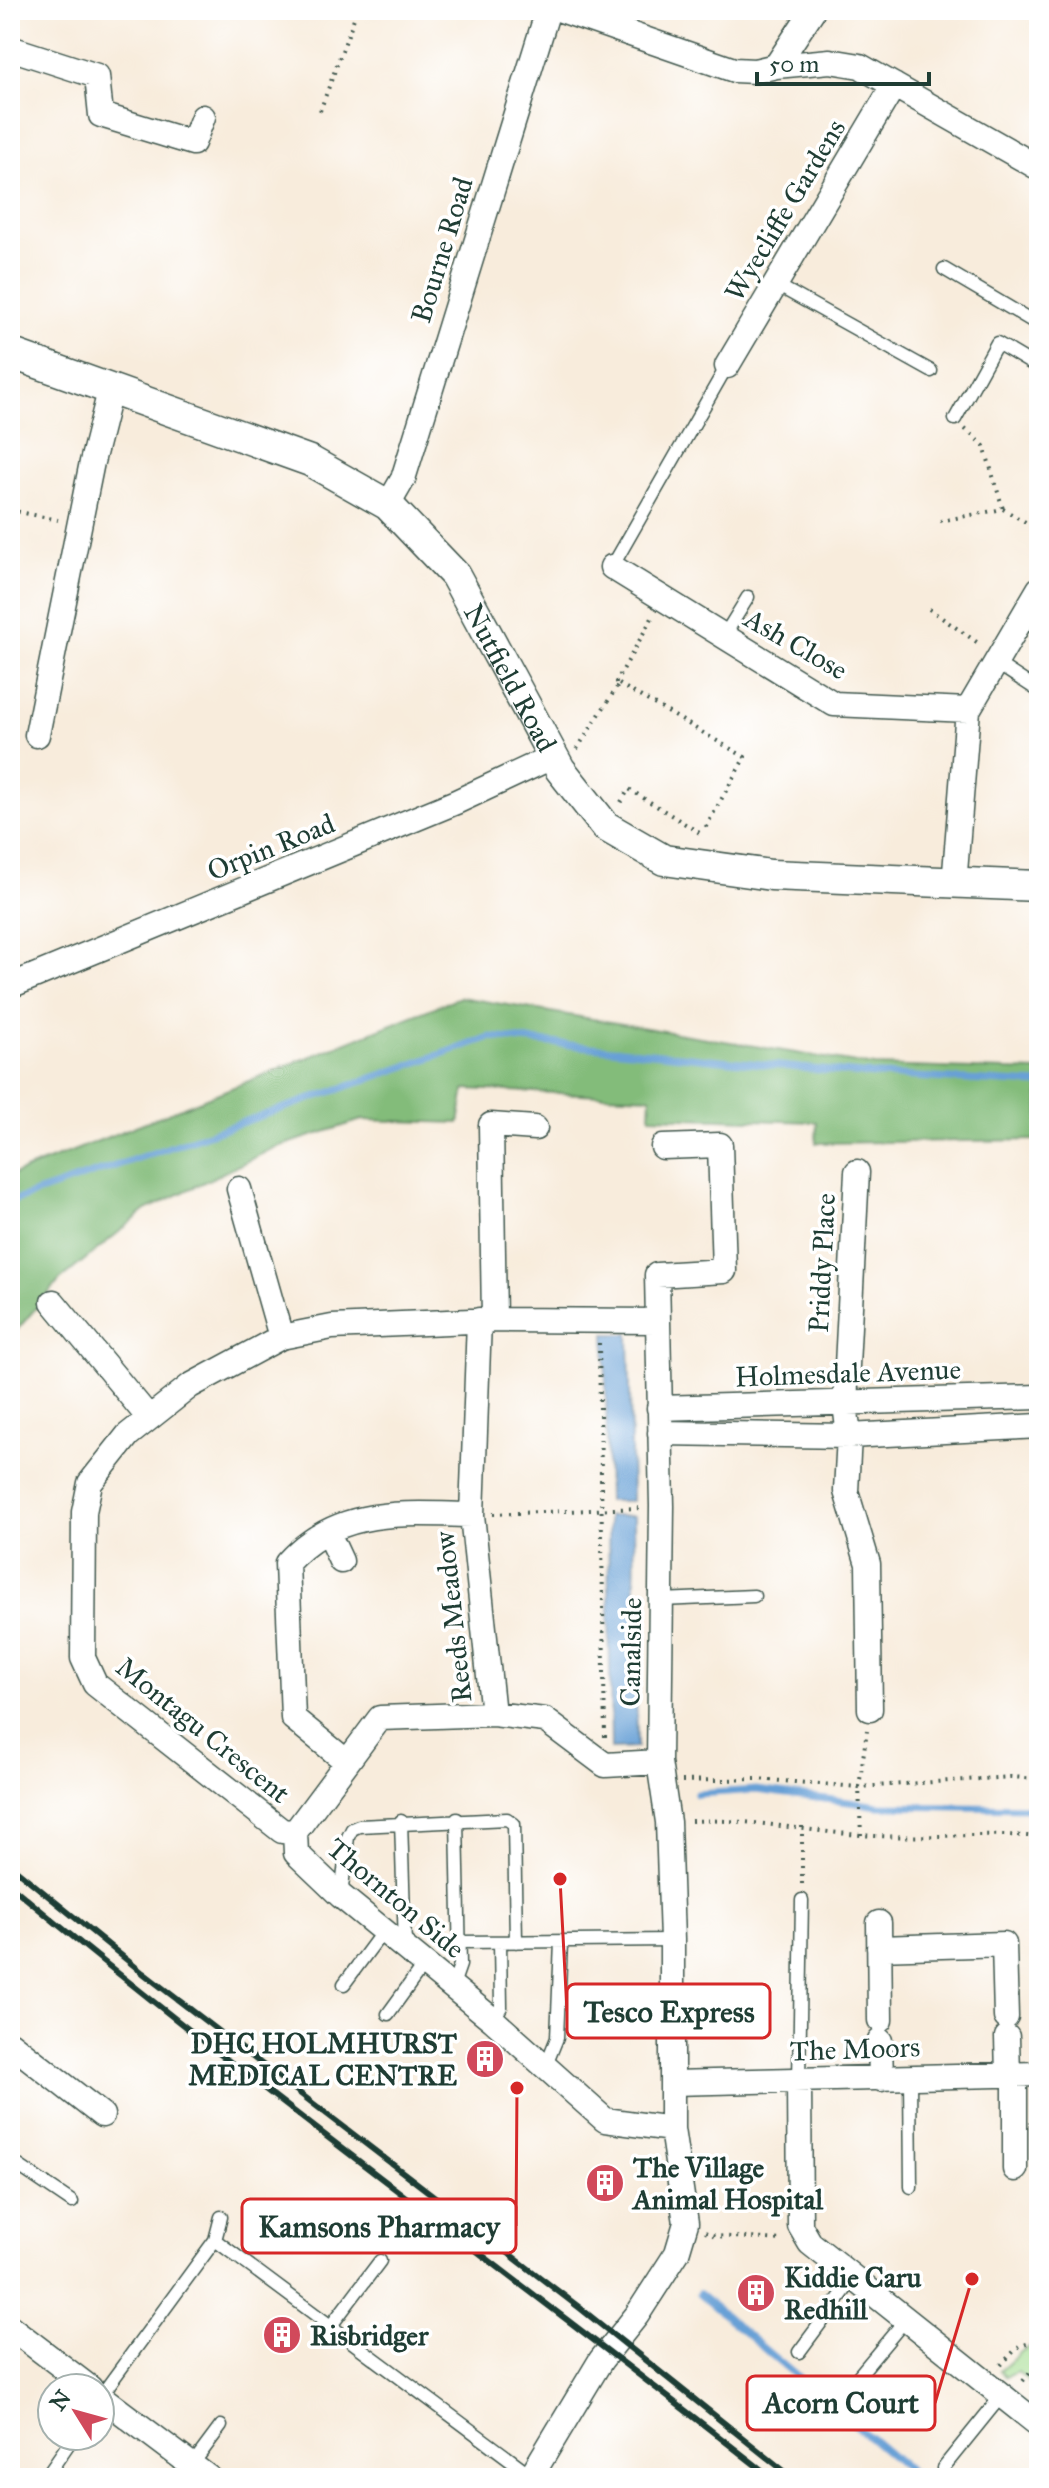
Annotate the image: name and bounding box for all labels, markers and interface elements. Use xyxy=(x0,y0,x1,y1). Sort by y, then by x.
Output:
scale bar xyxy=(757,36,929,86)
text: 50 m xyxy=(769,49,819,79)
street label: Wyecliffe Gardens xyxy=(717,113,853,307)
street label: Bourne Road xyxy=(403,173,481,327)
street label: Nutfield Road xyxy=(456,597,565,758)
street label: Ash Close xyxy=(737,600,854,688)
street label: Orpin Road xyxy=(202,806,340,888)
street label: Priddy Place xyxy=(801,1192,843,1334)
street label: Holmesdale Avenue xyxy=(734,1352,962,1394)
street label: Reeds Meadow xyxy=(427,1529,479,1704)
street label: Canalside xyxy=(613,1597,649,1707)
street label: Montagu Crescent xyxy=(109,1649,297,1811)
street label: Thornton Side xyxy=(320,1830,472,1966)
callout: Tesco Express xyxy=(567,1984,770,2038)
text: Tesco Express xyxy=(583,1994,755,2030)
place label: DHC HOLMHURST MEDICAL CENTRE xyxy=(188,2026,458,2093)
street label: The Moors xyxy=(789,2029,921,2069)
building icon: DHC HOLMHURST MEDICAL CENTRE xyxy=(464,2038,506,2080)
place label: The Village Animal Hospital xyxy=(631,2150,823,2217)
building icon: The Village Animal Hospital xyxy=(584,2162,626,2204)
callout: Kamsons Pharmacy xyxy=(242,2199,516,2253)
text: Kamsons Pharmacy xyxy=(258,2209,501,2245)
place label: Kiddie Caru Redhill xyxy=(784,2260,921,2327)
building icon: Kiddie Caru Redhill xyxy=(735,2272,777,2314)
building icon: Risbridger xyxy=(261,2314,303,2356)
place label: Risbridger xyxy=(310,2318,429,2353)
north arrow xyxy=(36,2372,116,2452)
callout: Acorn Court xyxy=(747,2376,935,2430)
text: N xyxy=(44,2384,77,2416)
text: Acorn Court xyxy=(761,2385,919,2421)

